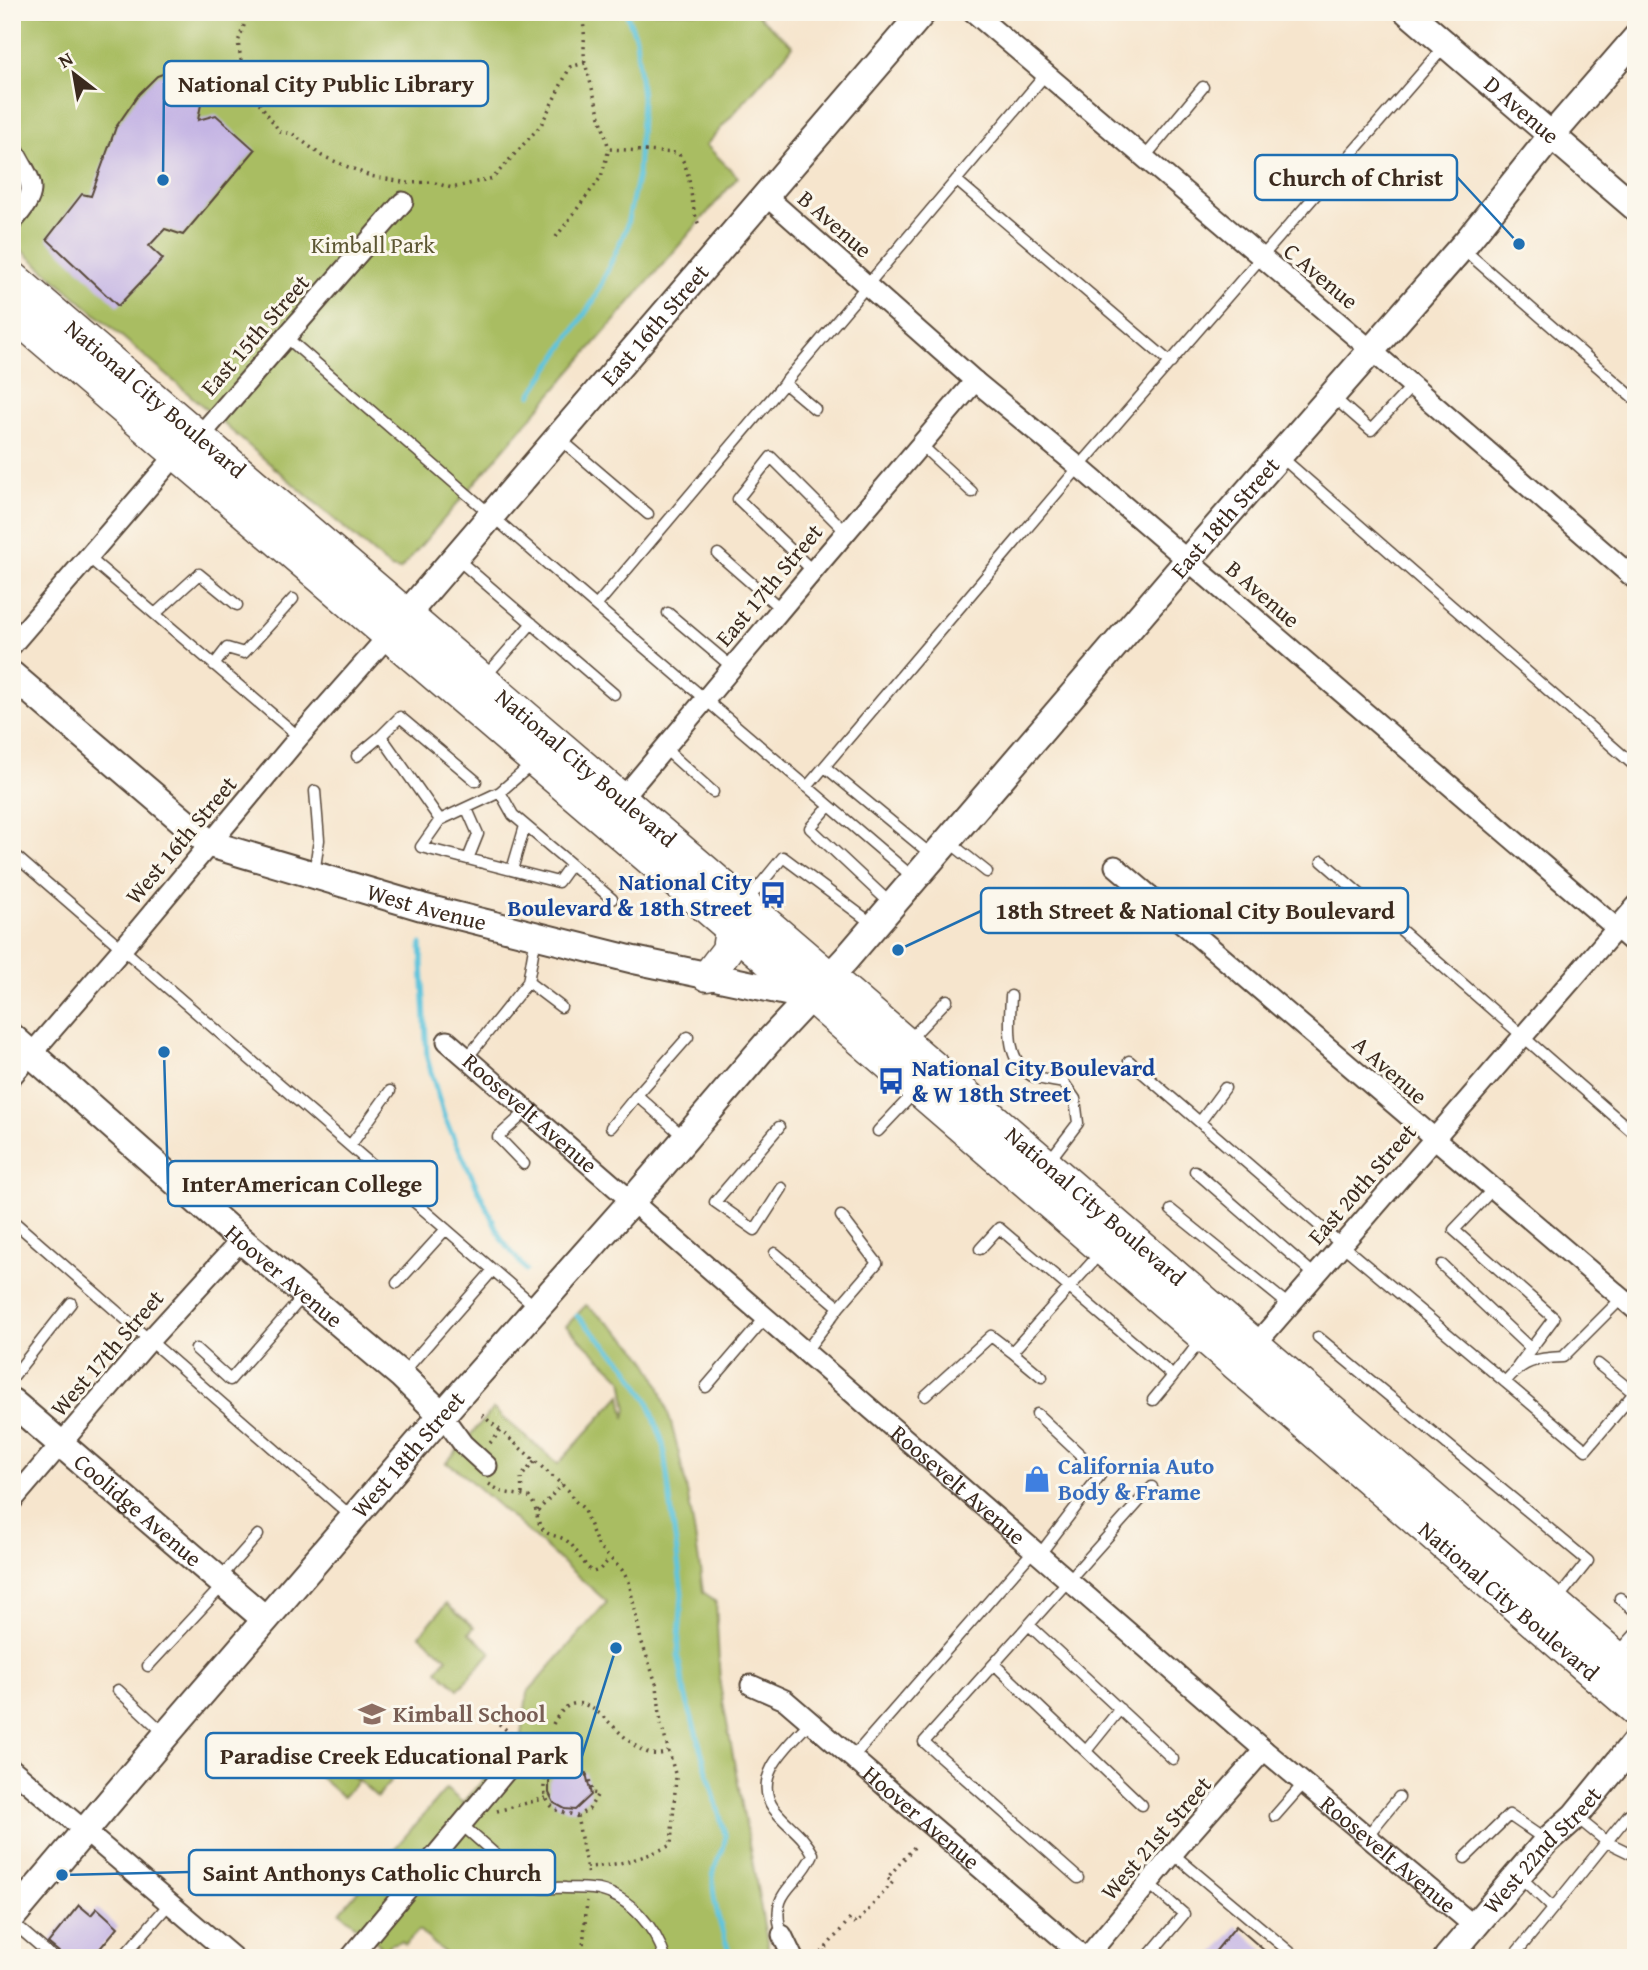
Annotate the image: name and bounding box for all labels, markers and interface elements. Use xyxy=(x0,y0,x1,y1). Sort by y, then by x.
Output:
north arrow xyxy=(38,38,108,108)
text: N xyxy=(53,44,78,75)
callout: National City Public Library xyxy=(164,61,488,106)
text: National City Public Library xyxy=(178,66,475,101)
street label: D Avenue xyxy=(1477,68,1567,151)
callout: Church of Christ xyxy=(1255,155,1457,200)
text: Church of Christ xyxy=(1269,160,1443,195)
street label: B Avenue xyxy=(791,182,880,265)
park label: Kimball Park xyxy=(311,228,435,261)
street label: C Avenue xyxy=(1277,235,1366,317)
street label: East 16th Street xyxy=(593,256,716,393)
street label: East 15th Street xyxy=(193,267,317,403)
street label: National City Boulevard xyxy=(58,312,254,486)
street label: East 18th Street xyxy=(1162,449,1287,585)
street label: East 17th Street xyxy=(707,516,830,653)
street label: B Avenue xyxy=(1219,552,1308,635)
street label: National City Boulevard xyxy=(489,680,685,855)
street label: West 16th Street xyxy=(117,768,244,911)
place label: National City Boulevard & 18th Street xyxy=(508,865,752,924)
street label: West Avenue xyxy=(363,875,490,938)
bus stop icon: National City Boulevard & 18th Street xyxy=(758,880,788,910)
callout: 18th Street & National City Boulevard xyxy=(981,888,1408,933)
text: 18th Street & National City Boulevard xyxy=(995,893,1395,928)
street label: A Avenue xyxy=(1346,1028,1435,1111)
street label: Roosevelt Avenue xyxy=(456,1045,605,1180)
place label: National City Boulevard & W 18th Street xyxy=(912,1051,1156,1110)
bus stop icon: National City Boulevard & W 18th Street xyxy=(876,1066,906,1096)
street label: East 20th Street xyxy=(1300,1116,1424,1252)
street label: National City Boulevard xyxy=(998,1118,1194,1294)
callout: InterAmerican College xyxy=(168,1161,437,1206)
text: InterAmerican College xyxy=(182,1166,423,1201)
street label: Hoover Avenue xyxy=(218,1216,350,1335)
street label: West 17th Street xyxy=(42,1282,171,1423)
street label: West 18th Street xyxy=(343,1383,472,1525)
street label: Roosevelt Avenue xyxy=(884,1417,1033,1552)
street label: Coolidge Avenue xyxy=(67,1445,210,1574)
place label: California Auto Body & Frame xyxy=(1058,1449,1214,1508)
shop icon: California Auto Body & Frame xyxy=(1022,1464,1052,1494)
street label: National City Boulevard xyxy=(1412,1513,1607,1689)
place label: Kimball School xyxy=(393,1697,546,1730)
school or university icon: Kimball School xyxy=(357,1699,387,1729)
callout: Paradise Creek Educational Park xyxy=(206,1733,582,1778)
text: Paradise Creek Educational Park xyxy=(220,1738,568,1773)
street label: Hoover Avenue xyxy=(856,1757,988,1877)
street label: West 21st Street xyxy=(1093,1769,1219,1907)
street label: West 22nd Street xyxy=(1475,1779,1609,1921)
street label: Roosevelt Avenue xyxy=(1313,1787,1464,1921)
callout: Saint Anthonys Catholic Church xyxy=(189,1850,555,1895)
text: Saint Anthonys Catholic Church xyxy=(203,1855,541,1890)

